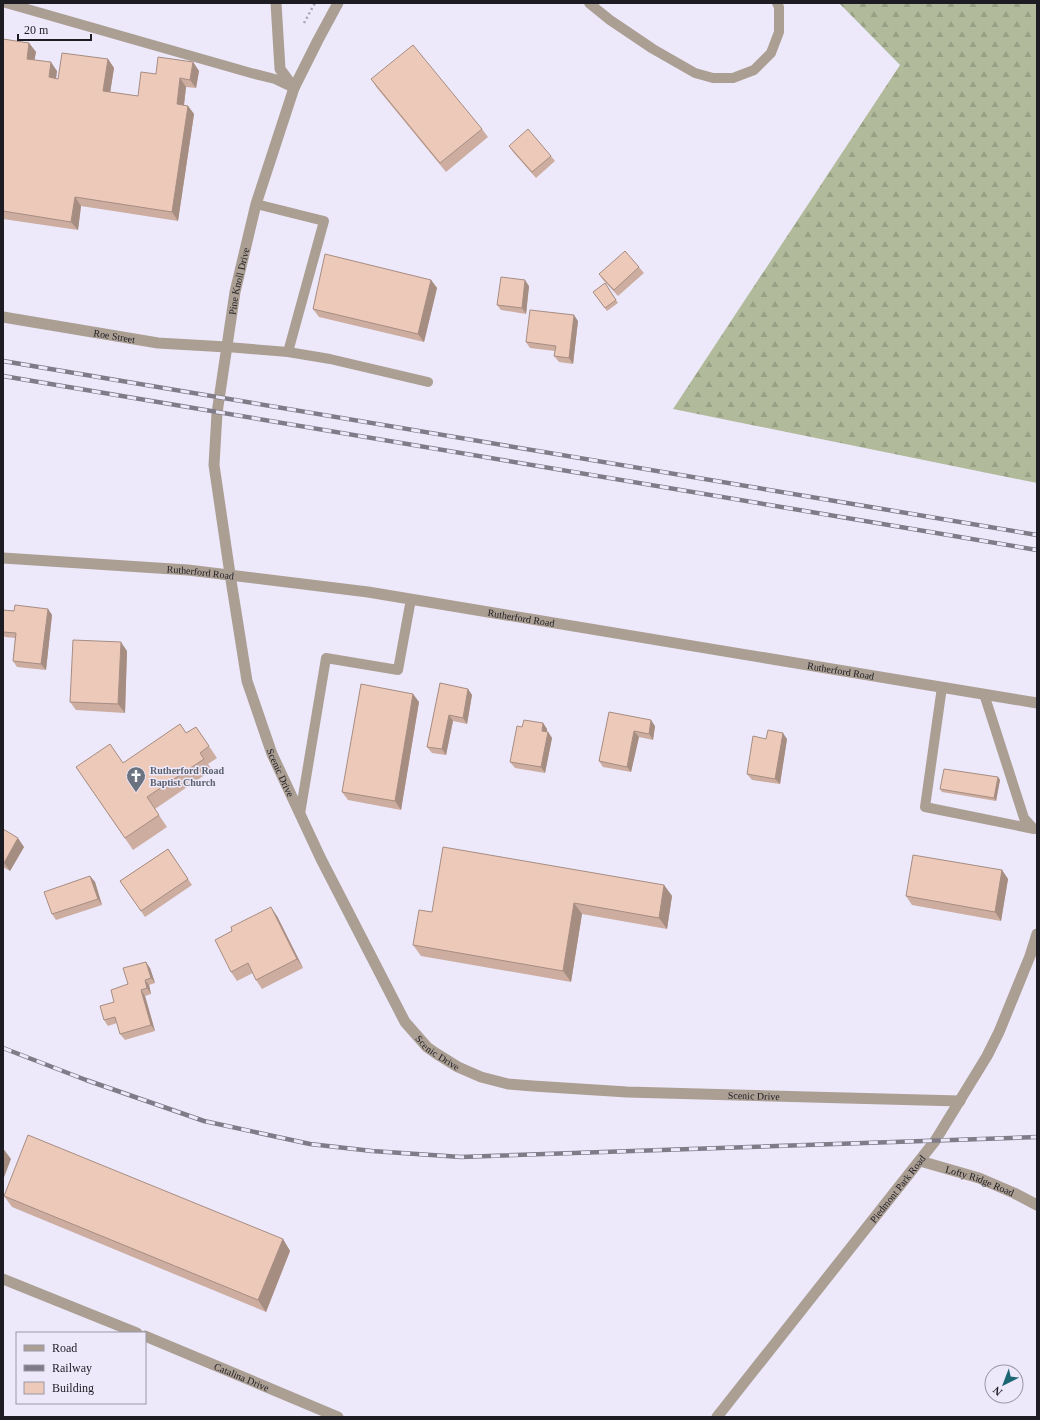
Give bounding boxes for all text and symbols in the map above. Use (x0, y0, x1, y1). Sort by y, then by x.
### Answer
scale bar (18, 16, 91, 42)
text: 20 m (24, 23, 49, 37)
street label: Pine Knoll Drive (227, 246, 252, 315)
street label: Roe Street (93, 327, 136, 345)
street label: Rutherford Road (166, 564, 235, 582)
street label: Rutherford Road (487, 607, 555, 629)
street label: Rutherford Road (807, 660, 875, 682)
street label: Scenic Drive (265, 747, 296, 799)
church icon: Rutherford Road Baptist Church (125, 765, 147, 793)
place label: Rutherford Road Baptist Church (150, 765, 225, 788)
street label: Scenic Drive (413, 1033, 462, 1073)
street label: Scenic Drive (728, 1090, 780, 1102)
street label: Piedmont Park Road (868, 1153, 928, 1225)
street label: Lofty Ridge Road (944, 1164, 1016, 1198)
legend (16, 1332, 146, 1404)
text: Road (52, 1341, 77, 1355)
text: Railway (52, 1361, 92, 1375)
street label: Catalina Drive (212, 1361, 271, 1394)
north arrow (984, 1364, 1024, 1404)
text: Building (52, 1381, 94, 1395)
text: N (990, 1384, 1004, 1399)

